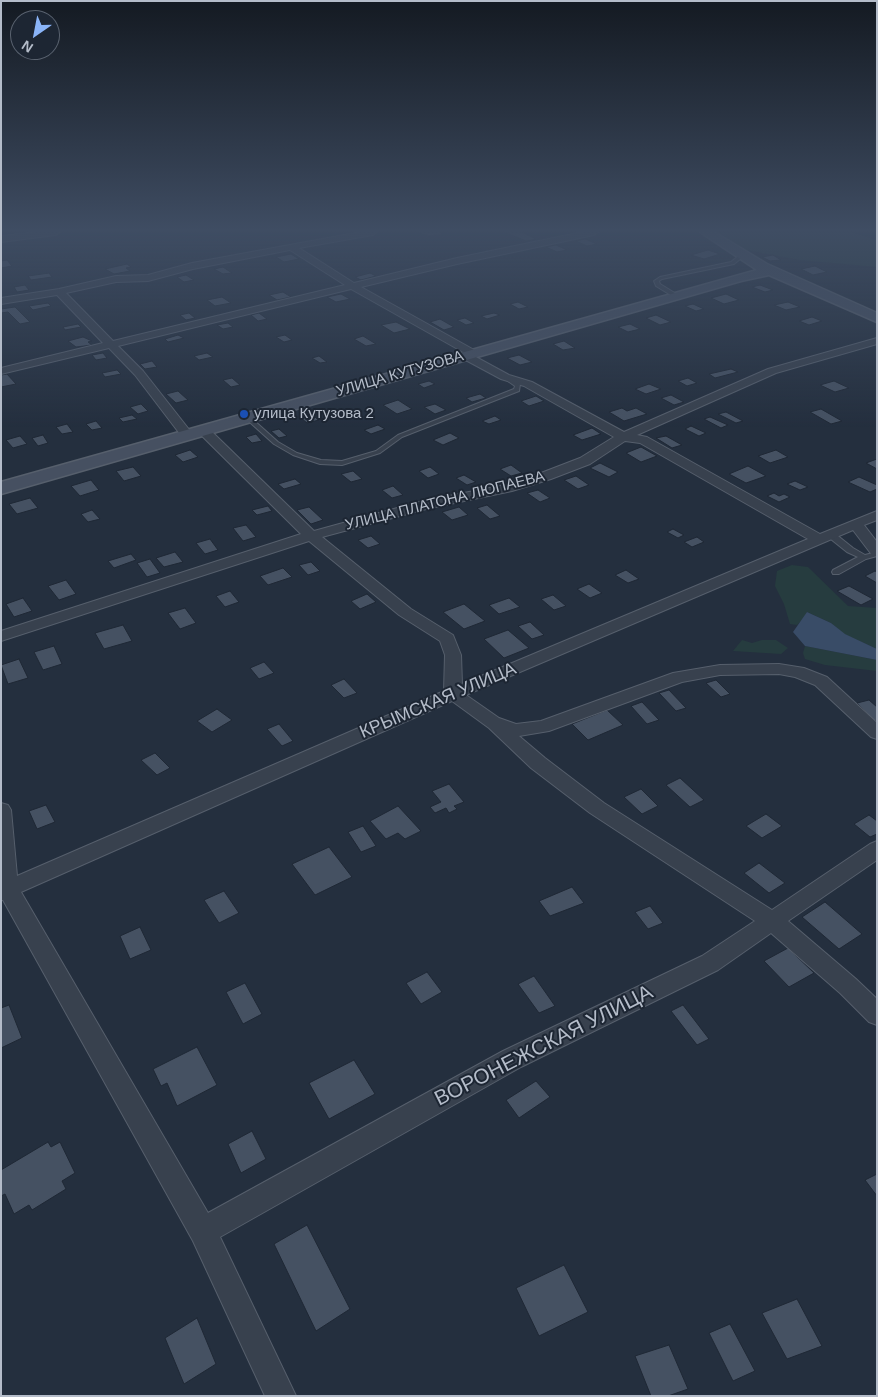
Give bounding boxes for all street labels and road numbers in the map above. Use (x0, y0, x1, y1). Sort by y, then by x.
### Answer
street label: УЛИЦА КУТУЗОВА (334, 347, 466, 401)
street label: УЛИЦА ПЛАТОНА ЛЮПАЕВА (343, 467, 547, 535)
street label: КРЫМСКАЯ УЛИЦА (357, 658, 519, 744)
street label: ВОРОНЕЖСКАЯ УЛИЦА (431, 980, 657, 1112)

